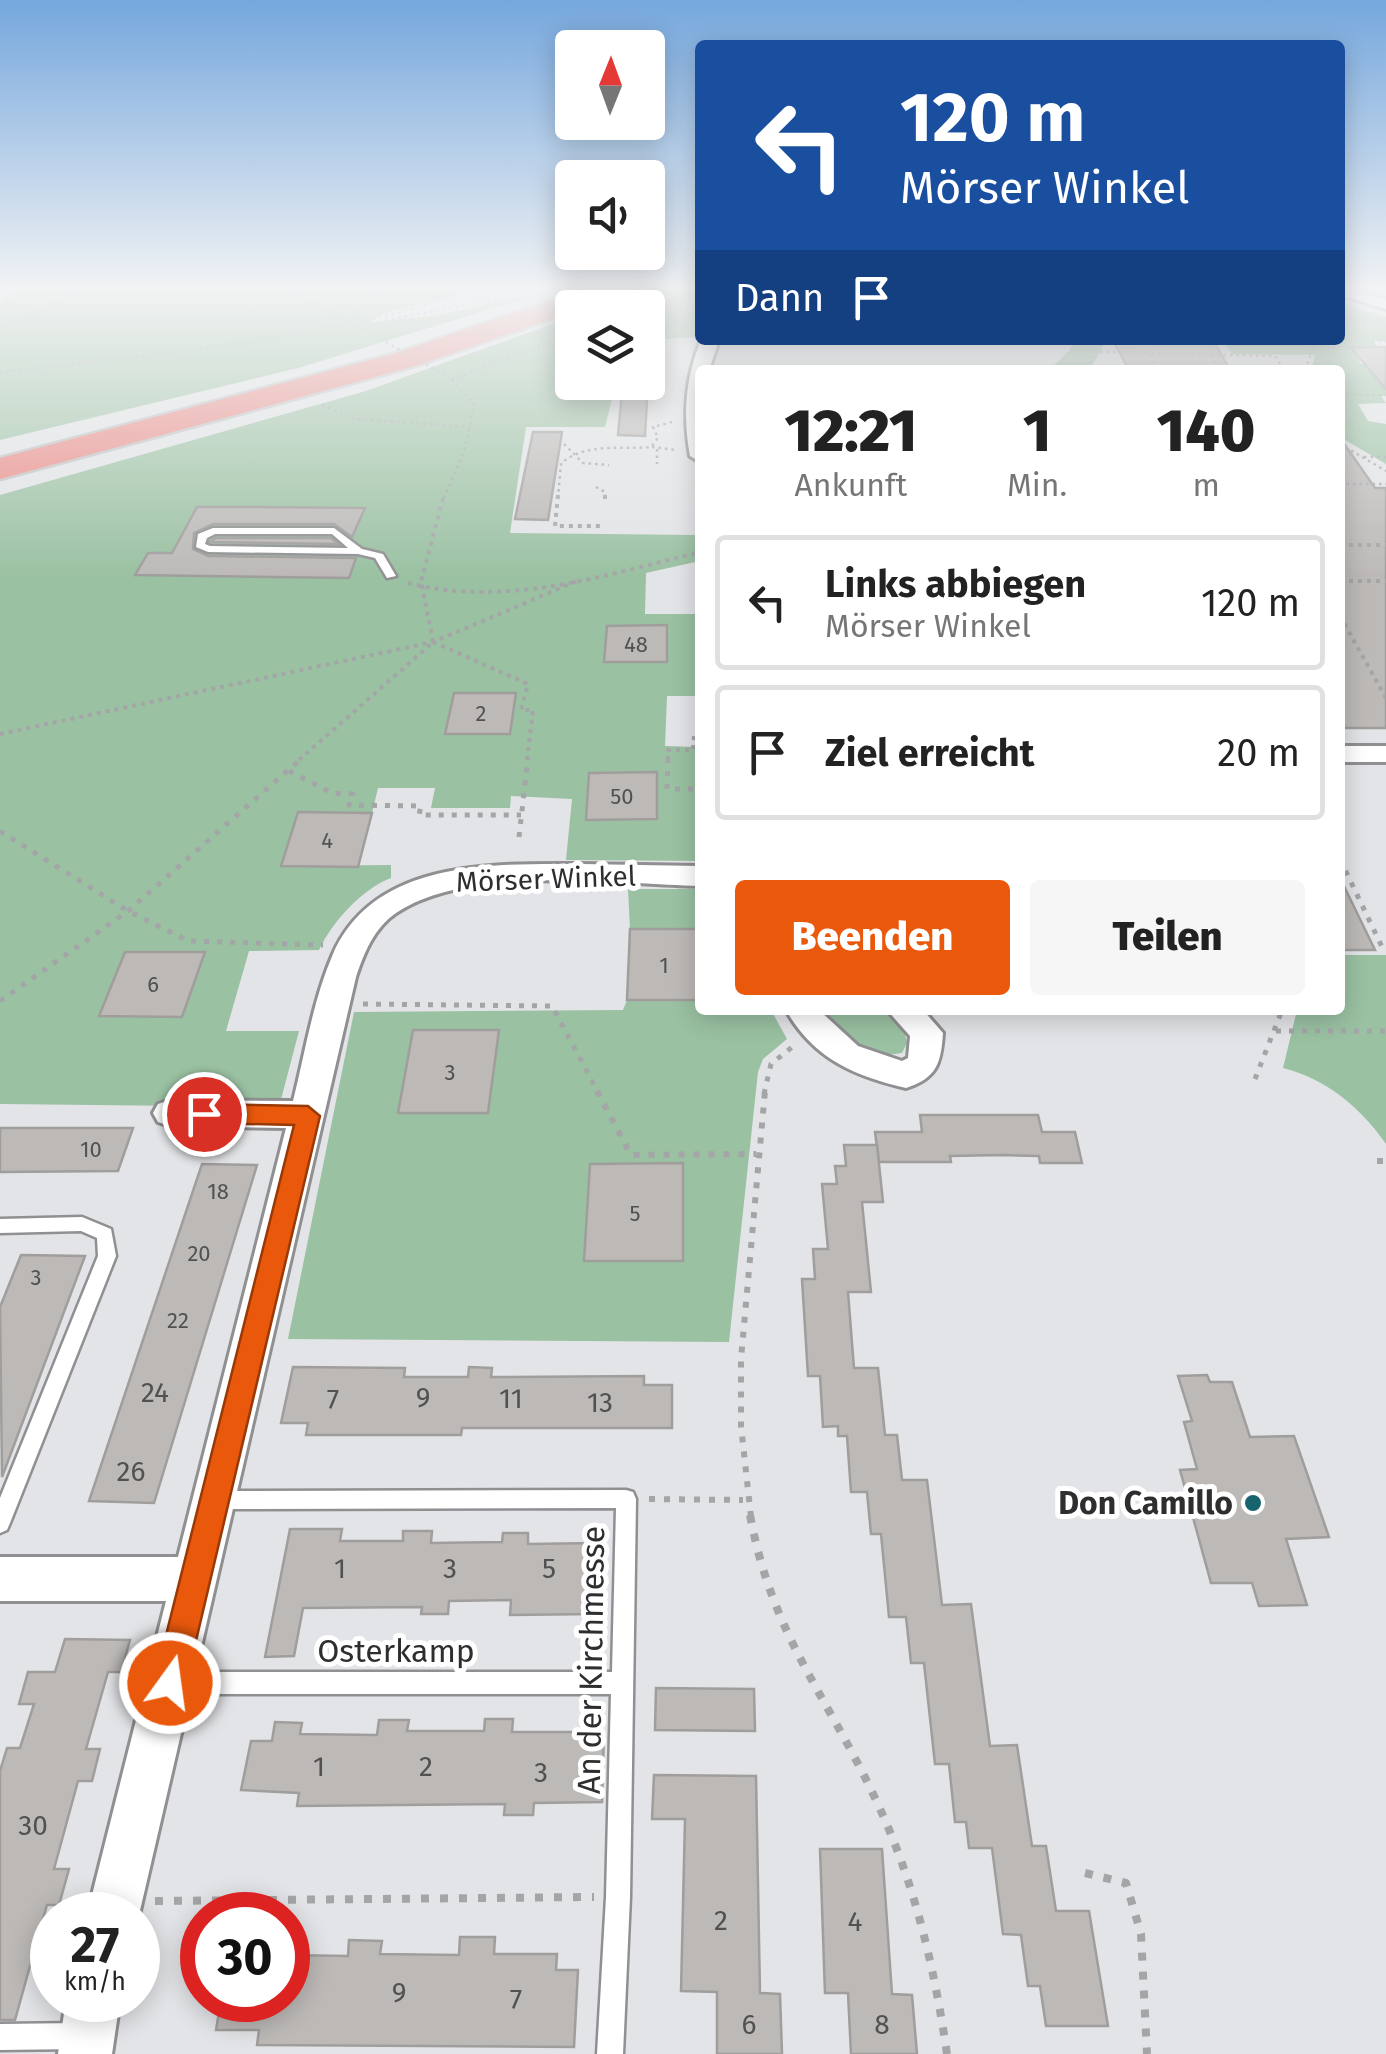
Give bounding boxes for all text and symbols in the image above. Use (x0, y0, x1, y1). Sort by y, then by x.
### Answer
north arrow (555, 30, 665, 140)
map controls (555, 30, 665, 400)
text: 120 m (900, 76, 1085, 160)
icon: left (735, 80, 865, 210)
button: sound (555, 160, 665, 270)
text: Mörser Winkel (900, 161, 1189, 215)
icon: arrive (844, 270, 899, 325)
text: Dann (735, 275, 824, 321)
button: layers (555, 290, 665, 400)
text: 12:21 (785, 395, 917, 467)
text: 1 (1023, 395, 1051, 467)
text: 140 (1157, 395, 1255, 467)
text: Ankunft (794, 466, 907, 504)
text: Min. (1007, 466, 1067, 504)
text: m (1192, 466, 1220, 504)
text: Links abbiegen (825, 561, 1086, 607)
icon: left (740, 575, 795, 630)
text: 120 m (1201, 580, 1300, 626)
text: Mörser Winkel (825, 607, 1031, 645)
house number: 48 (624, 631, 648, 658)
house number: 2 (476, 700, 486, 727)
icon: arrive (740, 725, 795, 780)
text: Ziel erreicht (825, 730, 1034, 776)
text: 20 m (1217, 730, 1300, 776)
house number: 50 (610, 783, 634, 810)
house number: 4 (321, 827, 333, 854)
street label: Mörser Winkel (455, 859, 637, 899)
button: Beenden (735, 880, 1010, 995)
button: Teilen (1030, 880, 1305, 995)
house number: 1 (659, 952, 669, 979)
house number: 6 (147, 971, 159, 998)
house number: 3 (445, 1059, 455, 1086)
pin (162, 1072, 247, 1157)
icon: arrive (177, 1087, 232, 1142)
house number: 10 (80, 1136, 102, 1163)
house number: 18 (207, 1178, 229, 1205)
house number: 5 (629, 1200, 641, 1227)
house number: 20 (187, 1240, 211, 1267)
house number: 3 (31, 1264, 41, 1291)
house number: 22 (167, 1307, 189, 1334)
house number: 24 (141, 1376, 169, 1409)
house number: 9 (416, 1381, 430, 1414)
house number: 11 (499, 1382, 523, 1415)
house number: 7 (327, 1383, 339, 1416)
house number: 13 (587, 1386, 613, 1419)
house number: 26 (117, 1455, 145, 1488)
place label: Don Camillo (1058, 1484, 1233, 1522)
marker: Don Camillo (1242, 1492, 1264, 1514)
street label: An der Kirchmesse (570, 1526, 612, 1794)
house number: 1 (334, 1552, 346, 1585)
house number: 3 (443, 1552, 457, 1585)
house number: 5 (542, 1552, 556, 1585)
position arrow (118, 1631, 222, 1735)
street label: Osterkamp (317, 1632, 475, 1670)
house number: 1 (313, 1750, 325, 1783)
house number: 2 (419, 1750, 433, 1783)
house number: 3 (534, 1756, 548, 1789)
house number: 30 (18, 1809, 48, 1842)
speed limit sign: 30 (180, 1892, 310, 2022)
house number: 2 (714, 1904, 728, 1937)
house number: 4 (848, 1905, 863, 1938)
text: 27 (71, 1915, 119, 1975)
text: km/h (64, 1967, 126, 1997)
house number: 9 (392, 1976, 406, 2009)
house number: 7 (510, 1983, 522, 2016)
house number: 6 (742, 2008, 756, 2041)
house number: 8 (874, 2008, 890, 2041)

